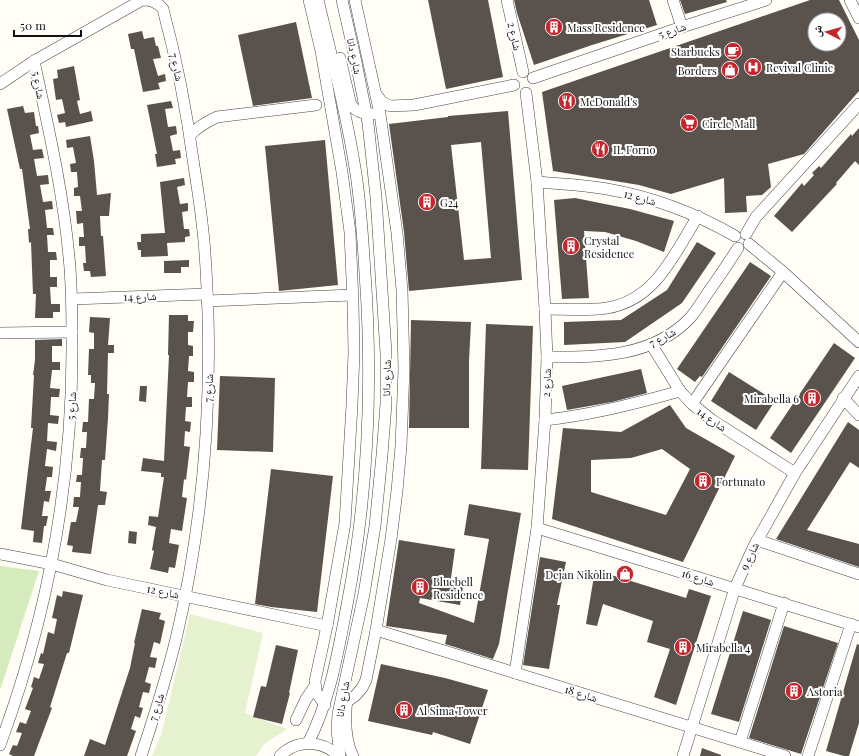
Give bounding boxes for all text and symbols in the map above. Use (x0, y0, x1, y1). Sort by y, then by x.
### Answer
scale bar (14, 12, 81, 38)
north arrow (807, 12, 847, 52)
text: 50 m (20, 17, 46, 33)
building icon: Mass Residence (544, 17, 564, 37)
street label: شارع 5 (656, 18, 688, 42)
street label: شارع 2 (504, 20, 526, 52)
place label: Mass Residence (567, 20, 645, 35)
text: ش (808, 24, 826, 38)
street label: شارع دانا (344, 37, 366, 75)
cafe icon: Starbucks (723, 41, 743, 61)
place label: Starbucks (671, 44, 720, 59)
street label: شارع 7 (167, 52, 187, 82)
hospital icon: Revival Clinic (743, 57, 763, 77)
shop icon: Borders (720, 60, 740, 80)
place label: Revival Clinic (766, 60, 833, 75)
place label: Borders (678, 63, 717, 78)
street label: شارع 5 (29, 70, 49, 100)
restaurant icon: McDonald's (557, 91, 577, 111)
place label: McDonald's (580, 94, 637, 109)
supermarket icon: Circle Mall (679, 113, 699, 133)
place label: Circle Mall (702, 116, 755, 131)
restaurant icon: IL Forno (590, 139, 610, 159)
place label: IL Forno (613, 142, 655, 157)
street label: شارع 12 (622, 185, 658, 209)
building icon: G24 (417, 192, 437, 212)
place label: G24 (440, 195, 459, 210)
place label: Crystal Residence (584, 233, 635, 261)
building icon: Crystal Residence (561, 236, 581, 256)
street label: شارع 14 (123, 288, 157, 304)
street label: شارع 7 (646, 324, 678, 350)
street label: شارع دانا (378, 360, 394, 396)
street label: شارع 2 (538, 368, 554, 398)
street label: شارع 7 (200, 374, 216, 402)
building icon: Mirabella 6 (802, 388, 822, 408)
place label: Mirabella 6 (744, 391, 799, 406)
street label: شارع 5 (63, 392, 79, 420)
street label: شارع 14 (694, 403, 730, 435)
building icon: Fortunato (693, 471, 713, 491)
place label: Fortunato (716, 474, 765, 489)
street label: شارع 9 (736, 540, 762, 572)
shop icon: Dejan Nikolin (615, 564, 635, 584)
street label: شارع 16 (680, 565, 716, 589)
place label: Dejan Nikolin (545, 567, 612, 582)
place label: Bluebell Residence (433, 574, 484, 602)
building icon: Bluebell Residence (410, 577, 430, 597)
street label: شارع 12 (145, 580, 181, 602)
building icon: Mirabella 4 (673, 637, 693, 657)
place label: Mirabella 4 (696, 640, 751, 655)
street label: شارع دانا (331, 680, 353, 718)
street label: شارع 18 (563, 681, 599, 705)
building icon: Astoria (784, 681, 804, 701)
place label: Astoria (806, 684, 843, 699)
street label: شارع 7 (145, 691, 167, 723)
building icon: Al Sima Tower (394, 700, 414, 720)
place label: Al Sima Tower (416, 703, 488, 718)

